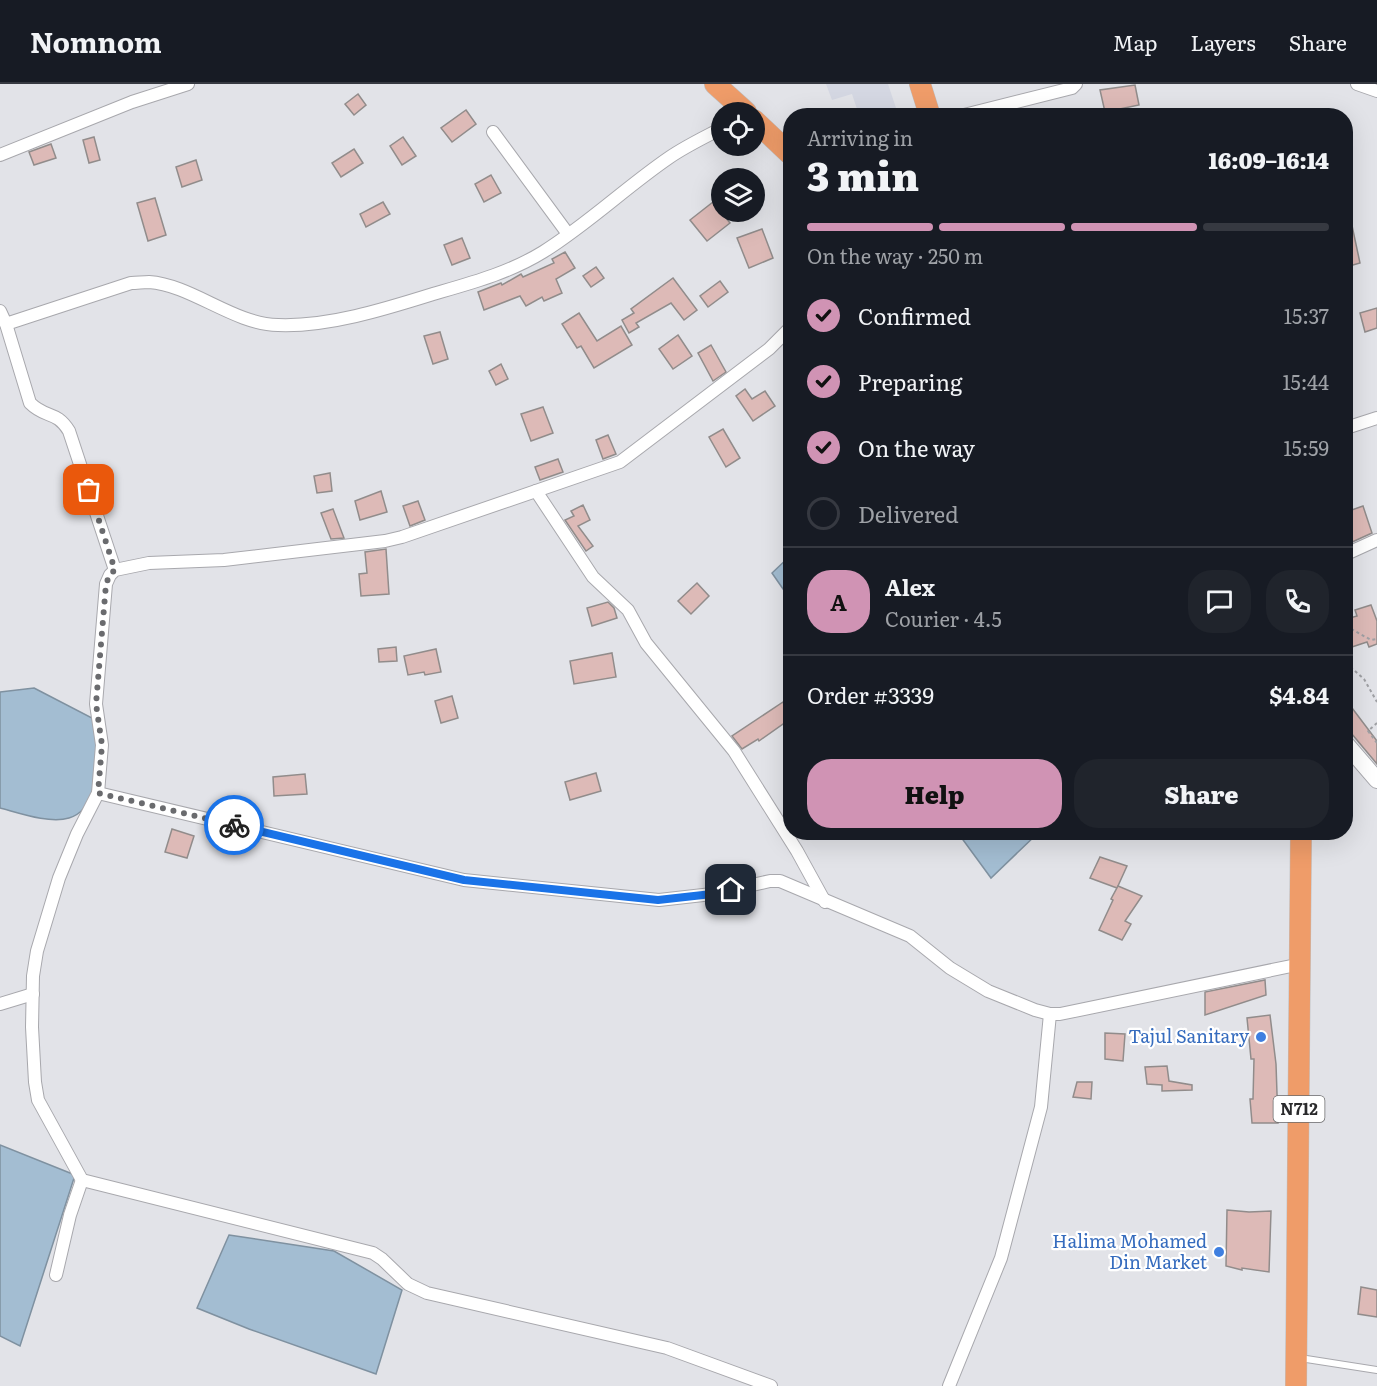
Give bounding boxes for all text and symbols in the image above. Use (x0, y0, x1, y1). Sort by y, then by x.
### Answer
text: Nomnom (30, 20, 162, 62)
text: Map (1113, 26, 1158, 57)
text: Layers (1191, 26, 1256, 57)
text: Share (1289, 26, 1347, 57)
map controls (711, 102, 765, 222)
button: locate (711, 102, 765, 156)
text: Arriving in (807, 122, 913, 152)
text: 16:09–16:14 (1209, 143, 1329, 176)
text: 3 min (807, 145, 919, 203)
button: layers (711, 168, 765, 222)
text: On the way · 250 m (807, 240, 983, 270)
icon: check (807, 299, 840, 332)
text: Confirmed (858, 299, 971, 332)
text: 15:37 (1284, 300, 1329, 330)
icon: check (807, 365, 840, 398)
text: Preparing (858, 365, 962, 398)
text: 15:44 (1282, 366, 1329, 396)
icon: check (807, 431, 840, 464)
text: On the way (858, 431, 975, 464)
text: 15:59 (1283, 432, 1329, 462)
pin (63, 464, 114, 515)
icon: bag (72, 473, 105, 506)
text: Delivered (858, 497, 959, 530)
text: Alex (885, 570, 935, 603)
button: chat (1188, 570, 1251, 633)
button: phone (1266, 570, 1329, 633)
text: A (830, 585, 847, 618)
text: Courier · 4.5 (885, 603, 1002, 633)
text: Order #3339 (807, 678, 934, 711)
text: $4.84 (1269, 678, 1329, 711)
button: Help (807, 759, 1062, 828)
button: Share (1074, 759, 1329, 828)
courier (204, 795, 264, 855)
icon: bike (218, 809, 251, 842)
pin (705, 864, 756, 915)
icon: home (714, 873, 747, 906)
place label: Tajul Sanitary (1128, 1022, 1250, 1049)
marker: Tajul Sanitary (1254, 1030, 1268, 1044)
road number: N712 (1274, 1096, 1324, 1122)
place label: Halima Mohamed Din Market (1052, 1227, 1208, 1275)
marker: Halima Mohamed Din Market (1212, 1245, 1226, 1259)

